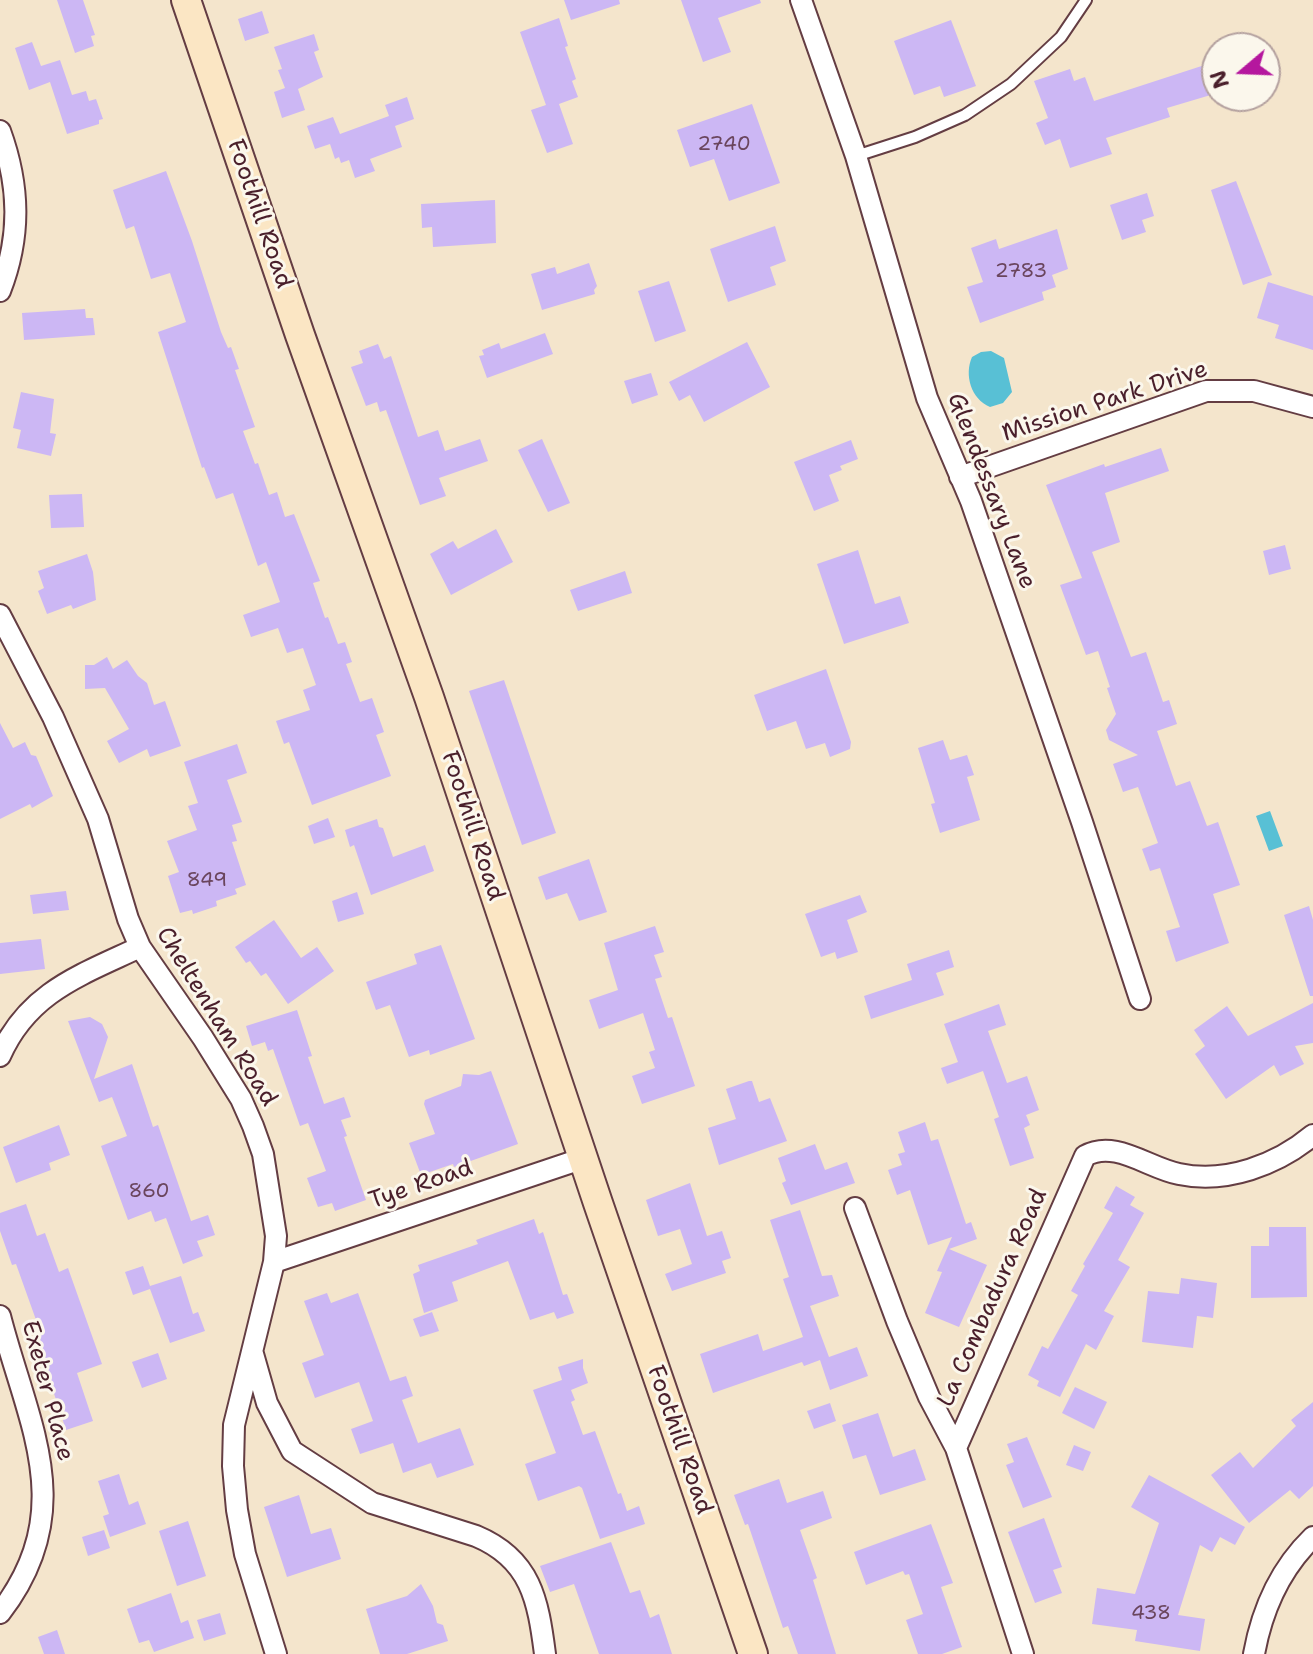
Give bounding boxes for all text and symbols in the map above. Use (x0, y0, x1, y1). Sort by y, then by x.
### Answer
north arrow (1201, 32, 1281, 112)
text: N (1203, 66, 1236, 92)
house number: 2740 (697, 133, 751, 157)
street label: Foothill Road (220, 136, 298, 292)
house number: 2783 (995, 260, 1047, 284)
street label: Mission Park Drive (999, 355, 1211, 449)
street label: Glendessary Lane (940, 389, 1042, 593)
street label: Foothill Road (434, 748, 510, 904)
house number: 849 (187, 869, 227, 893)
street label: Cheltenham Road (149, 922, 283, 1112)
street label: Tye Road (365, 1154, 477, 1216)
house number: 860 (129, 1180, 169, 1204)
street label: La Combadura Road (932, 1184, 1054, 1412)
street label: Exeter Place (14, 1318, 80, 1464)
street label: Foothill Road (640, 1362, 718, 1518)
house number: 438 (1131, 1602, 1171, 1626)

